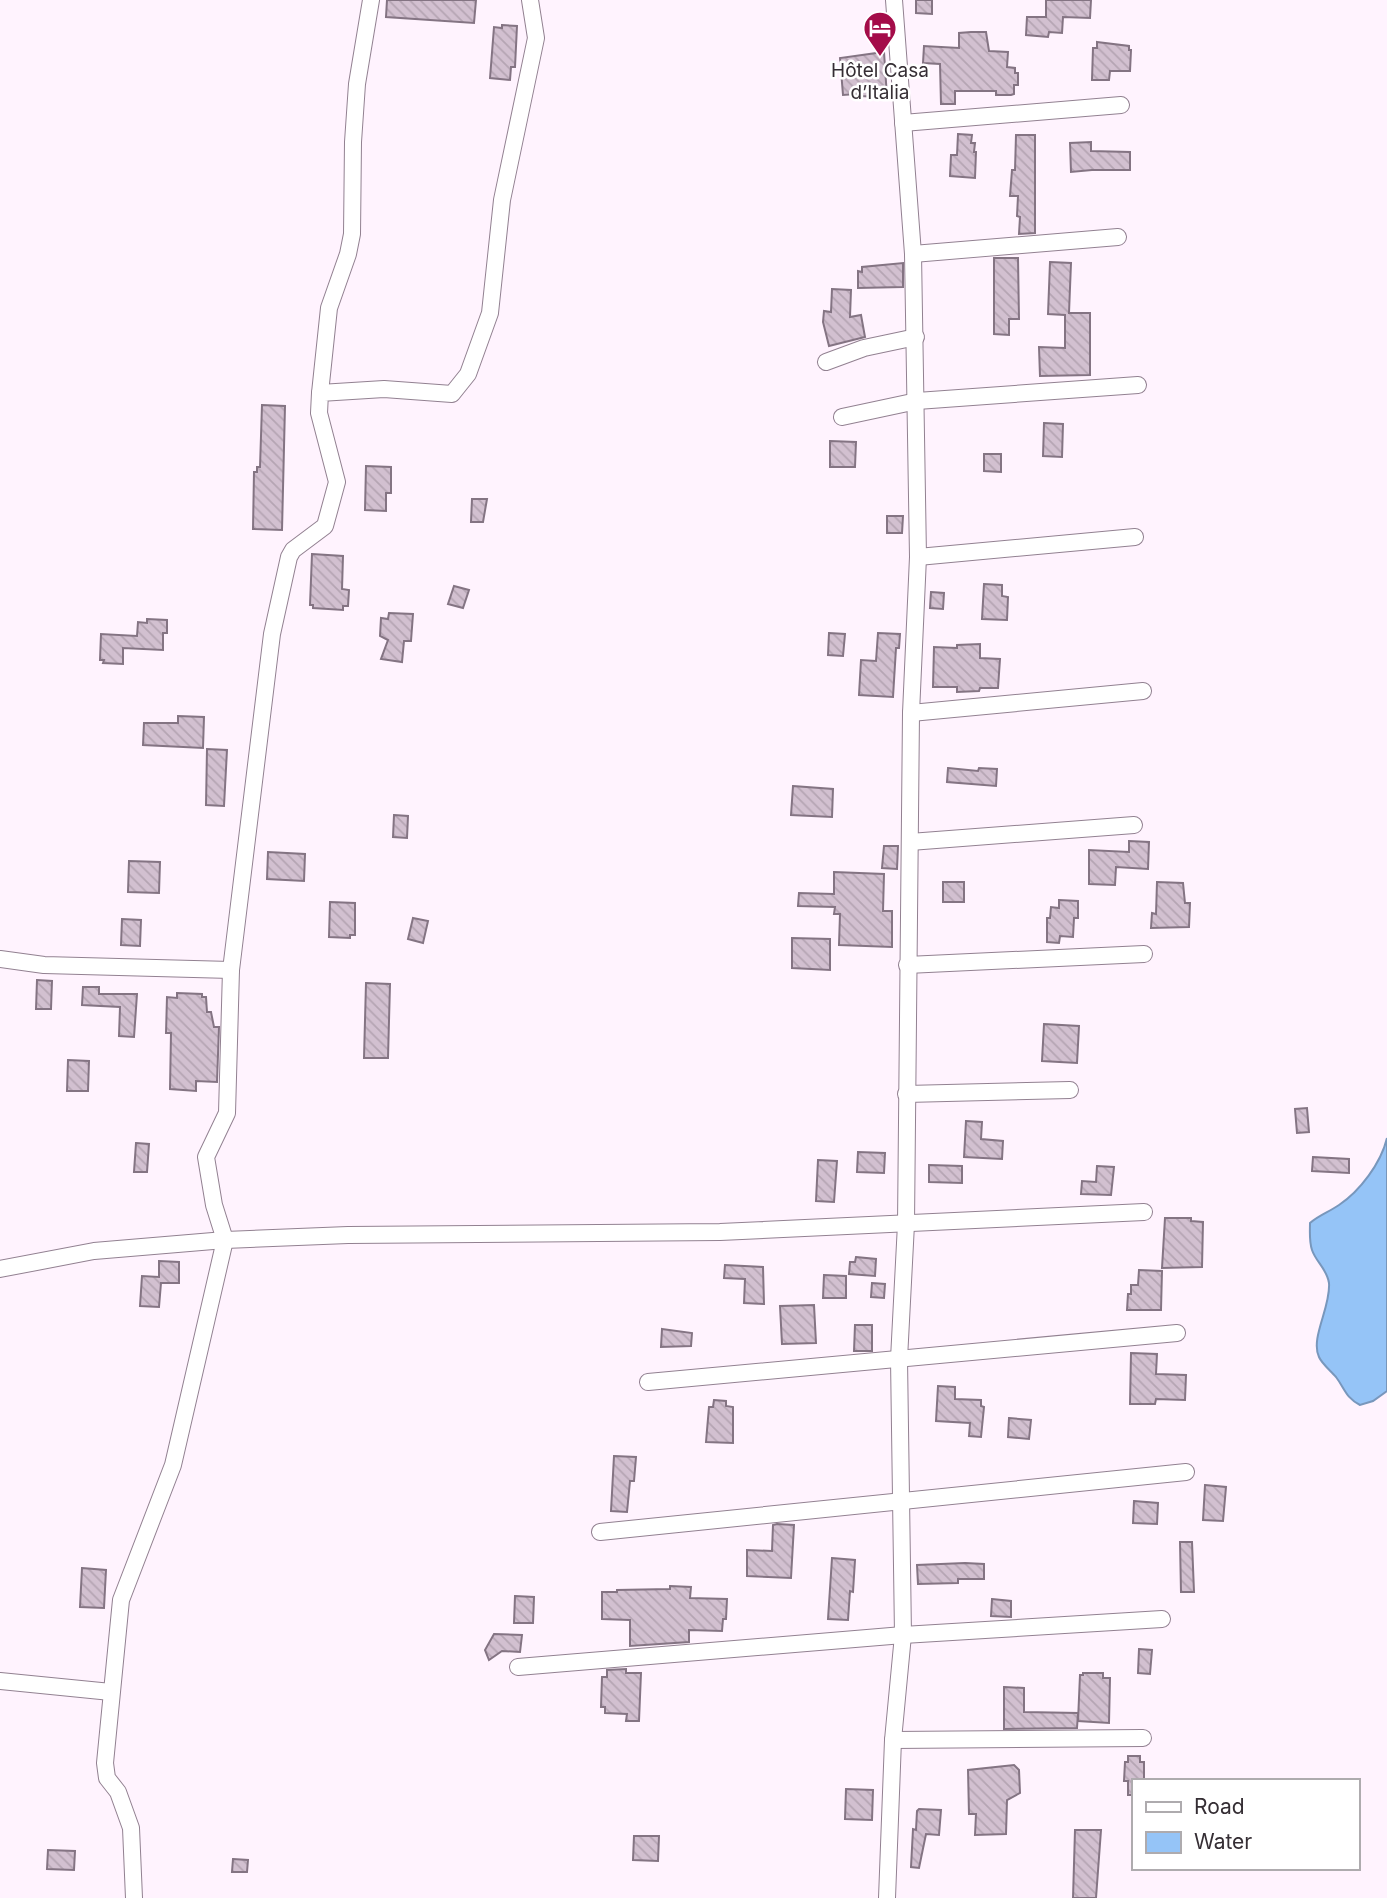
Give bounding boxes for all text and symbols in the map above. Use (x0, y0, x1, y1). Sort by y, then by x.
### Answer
hotel icon: Hôtel Casa d’Italia (861, 9, 899, 58)
place label: Hôtel Casa d’Italia (831, 59, 929, 104)
legend (1132, 1779, 1359, 1870)
text: Road (1194, 1794, 1245, 1819)
text: Water (1194, 1829, 1252, 1854)

